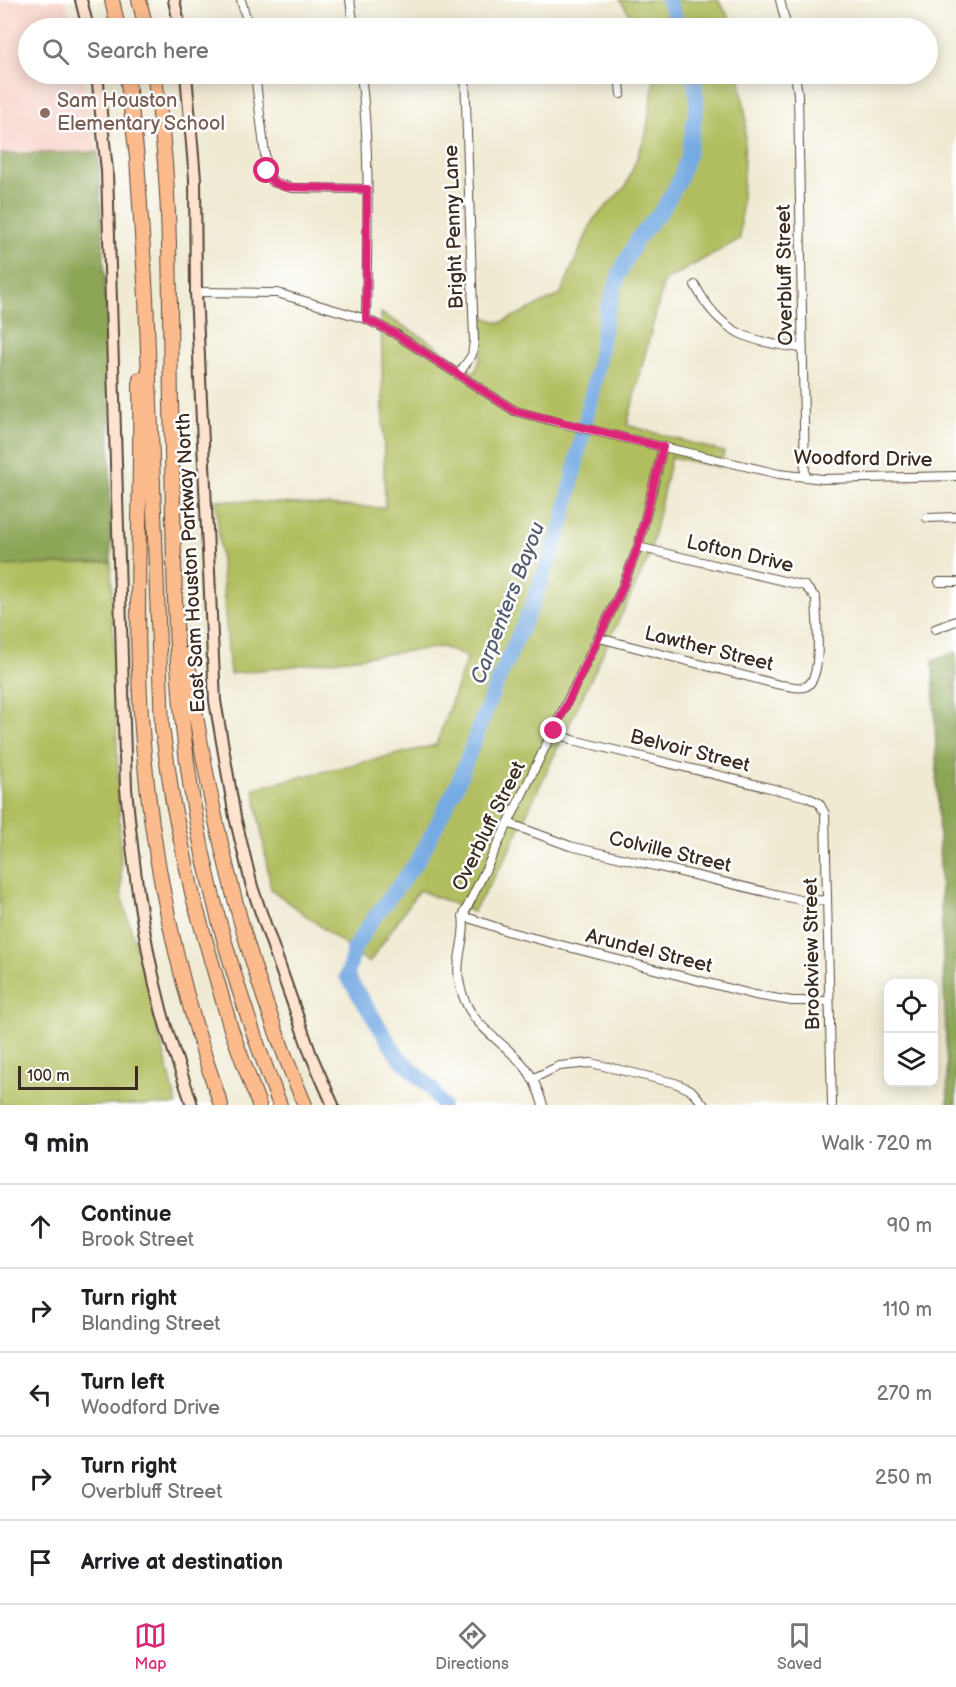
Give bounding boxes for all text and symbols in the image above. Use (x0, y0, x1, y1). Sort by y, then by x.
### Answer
search box (18, 18, 938, 84)
icon: search (39, 35, 72, 68)
text: Search here (87, 38, 209, 65)
place label: Sam Houston Elementary School (57, 89, 225, 136)
marker: Sam Houston Elementary School (38, 106, 52, 120)
street label: Bright Penny Lane (439, 144, 469, 310)
route start (253, 157, 279, 183)
street label: Overbluff Street (772, 204, 798, 346)
street label: East Sam Houston Parkway North (171, 412, 211, 714)
street label: Woodford Drive (793, 446, 933, 472)
water label: Carpenters Bayou (466, 518, 550, 687)
street label: Lofton Drive (684, 530, 796, 578)
street label: Lawther Street (642, 621, 776, 677)
route end (540, 717, 566, 743)
street label: Belvoir Street (628, 725, 752, 777)
street label: Overbluff Street (447, 757, 531, 895)
street label: Colville Street (606, 826, 734, 878)
street label: Brookview Street (799, 878, 825, 1030)
street label: Arundel Street (583, 924, 715, 978)
map controls (884, 979, 938, 1087)
button: locate (884, 979, 938, 1033)
button: layers (884, 1033, 938, 1087)
scale bar (18, 1063, 138, 1090)
text: 100 m (27, 1067, 70, 1086)
text: 9 min (24, 1129, 89, 1160)
text: Walk · 720 m (821, 1132, 932, 1156)
text: Continue (81, 1201, 171, 1228)
icon: ahead (24, 1210, 57, 1243)
text: 90 m (887, 1214, 932, 1238)
text: Brook Street (81, 1228, 194, 1252)
text: Turn right (81, 1285, 177, 1312)
icon: right (24, 1294, 57, 1327)
text: 110 m (883, 1298, 932, 1322)
text: Blanding Street (81, 1312, 221, 1336)
text: Turn left (81, 1369, 165, 1396)
icon: left (24, 1378, 57, 1411)
text: 270 m (877, 1382, 932, 1406)
text: Woodford Drive (81, 1396, 220, 1420)
text: Turn right (81, 1453, 177, 1480)
icon: right (24, 1462, 57, 1495)
text: 250 m (875, 1466, 932, 1490)
text: Overbluff Street (81, 1480, 222, 1504)
icon: arrive (24, 1546, 57, 1579)
text: Arrive at destination (81, 1549, 283, 1576)
tab: Map (134, 1619, 167, 1674)
tab: Directions (435, 1619, 509, 1674)
tab: Saved (777, 1619, 822, 1674)

